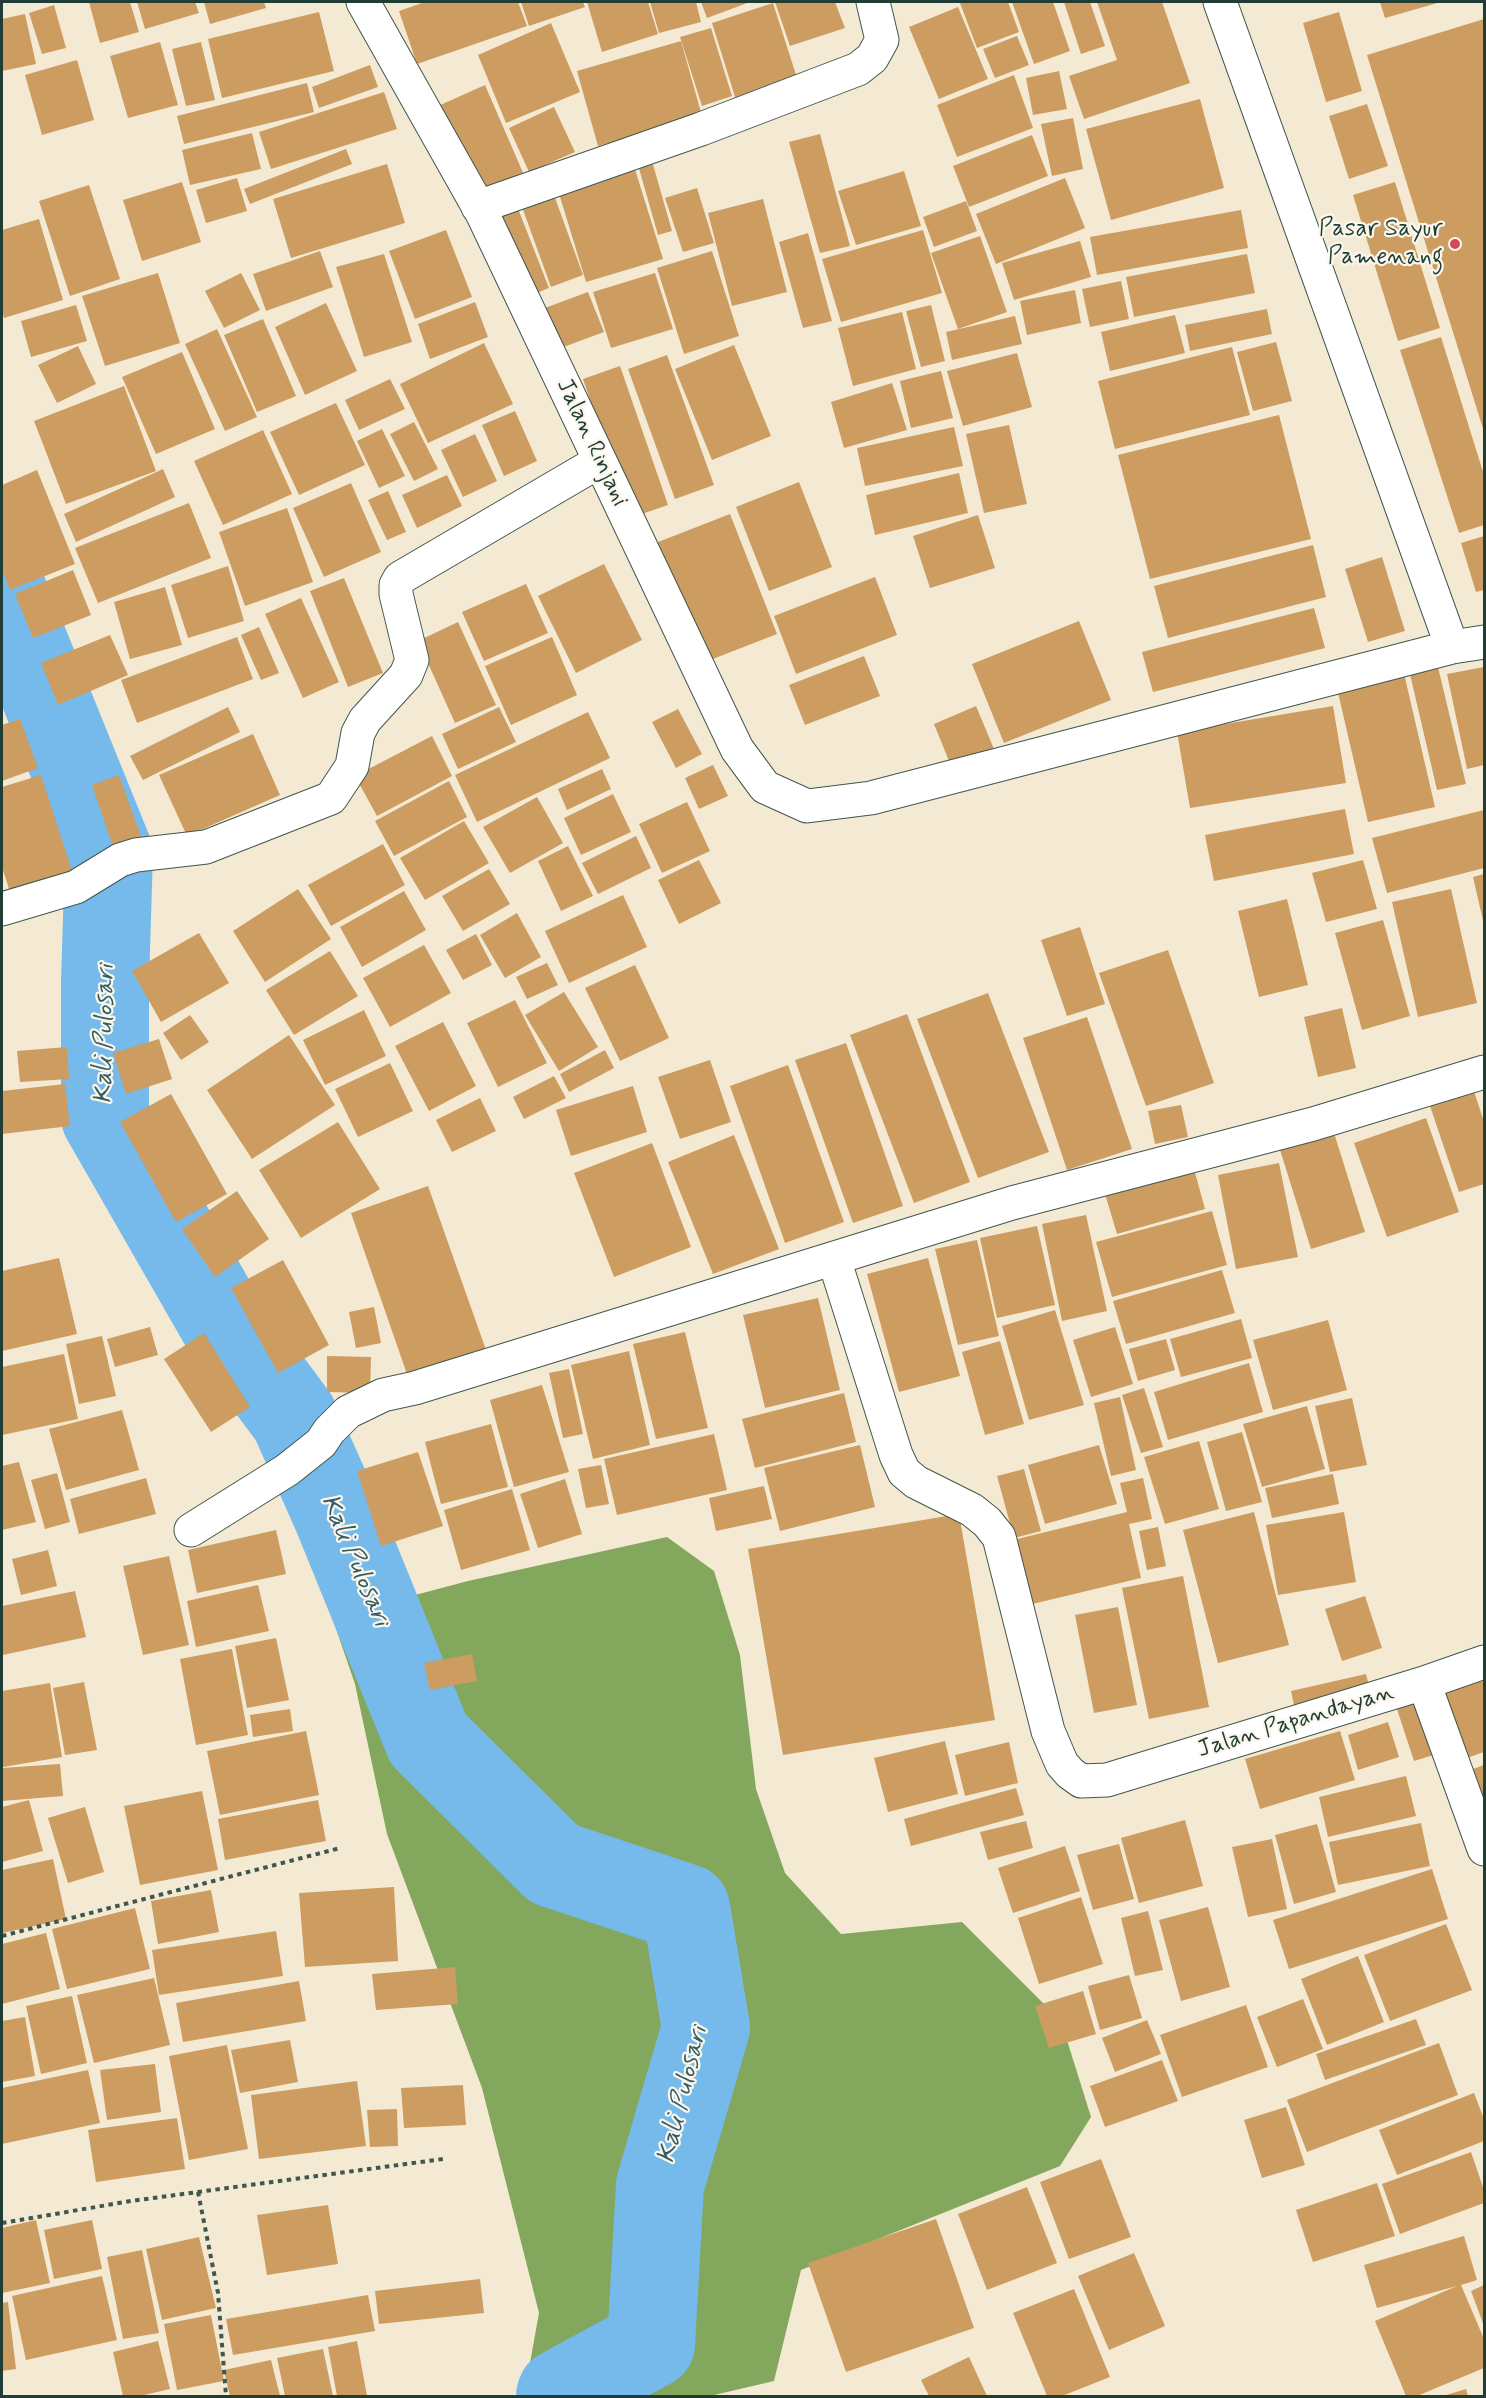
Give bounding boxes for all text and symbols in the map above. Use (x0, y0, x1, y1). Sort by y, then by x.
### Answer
place label: Pasar Sayur Pamenang (1319, 216, 1443, 272)
marker: Pasar Sayur Pamenang (1448, 237, 1462, 251)
street label: Jalan Rinjani (549, 374, 633, 512)
water label: Kali Pulosari (89, 964, 123, 1104)
water label: Kali Pulosari (312, 1490, 396, 1632)
street label: Jalan Papandayan (1194, 1678, 1398, 1766)
water label: Kali Pulosari (652, 2023, 716, 2167)

